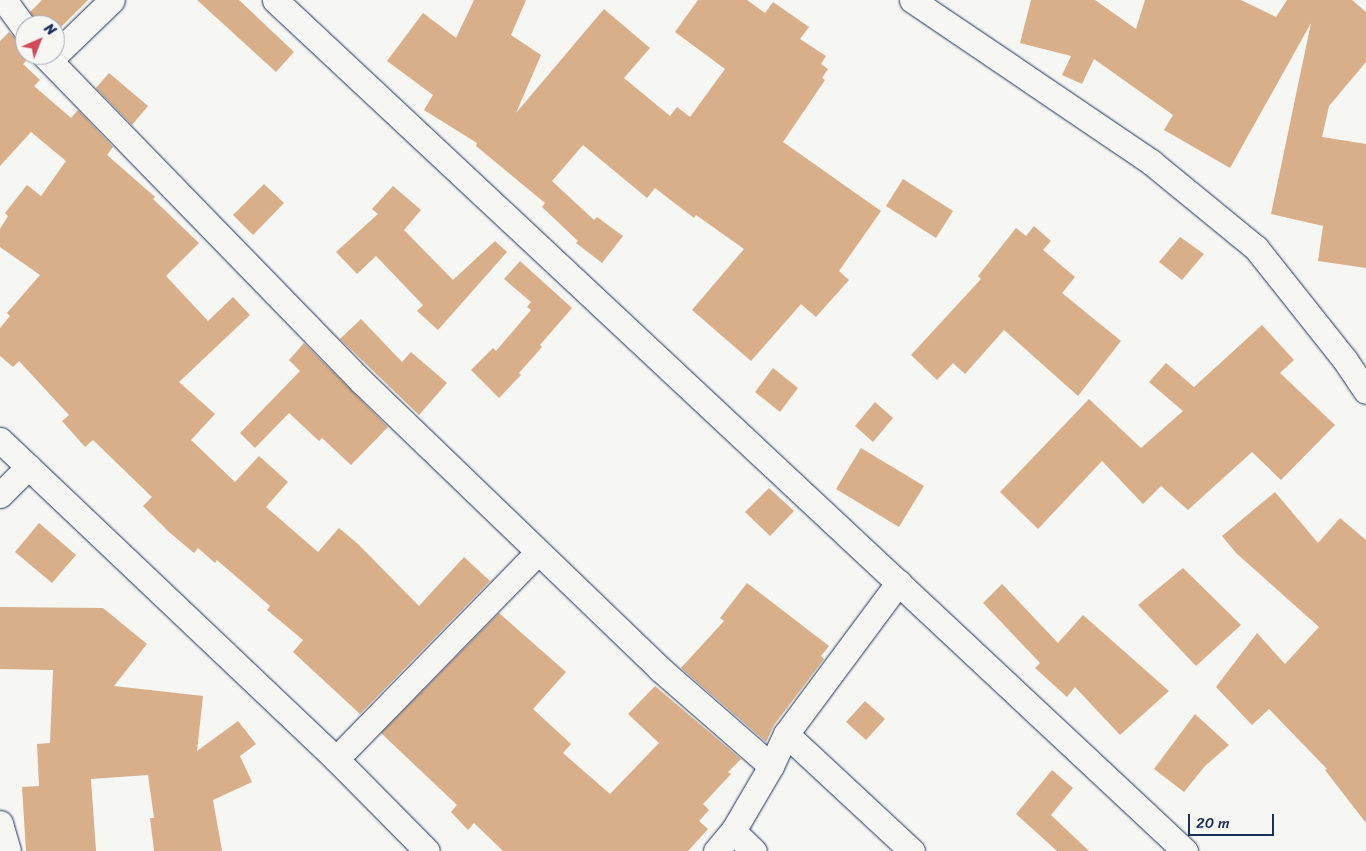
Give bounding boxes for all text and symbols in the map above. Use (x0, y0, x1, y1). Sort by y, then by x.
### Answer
north arrow (15, 15, 65, 65)
text: N (38, 17, 62, 42)
scale bar (1191, 804, 1277, 836)
text: 20 m (1196, 810, 1230, 836)

